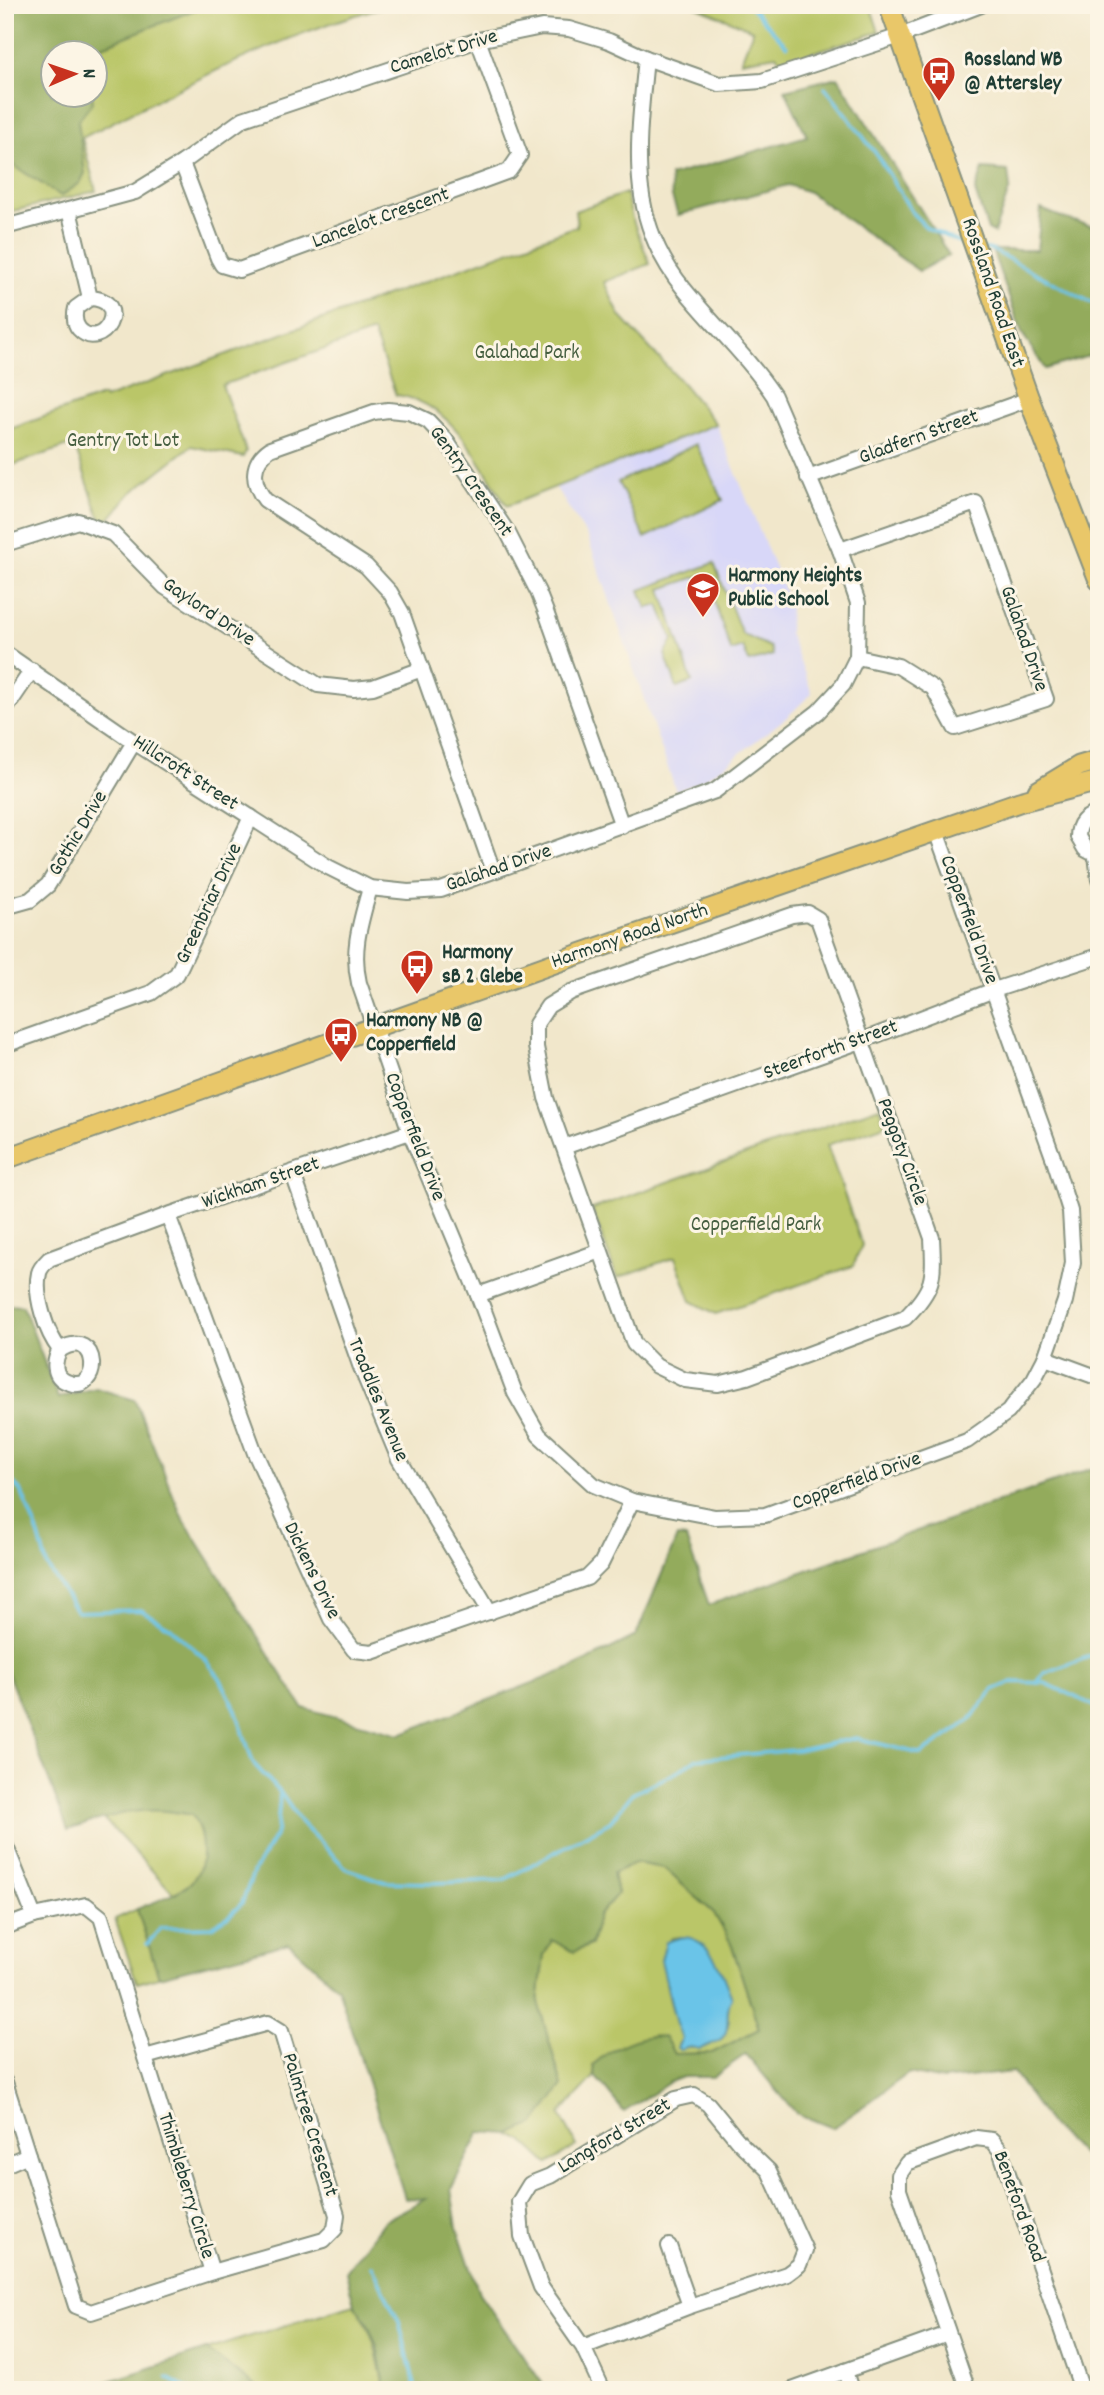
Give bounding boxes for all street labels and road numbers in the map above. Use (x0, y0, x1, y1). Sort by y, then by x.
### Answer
street label: Camelot Drive (386, 22, 502, 84)
street label: Lancelot Crescent (308, 180, 454, 258)
street label: Rossland Road East (952, 214, 1032, 372)
street label: Gladfern Street (855, 402, 983, 474)
street label: Gentry Crescent (420, 420, 520, 544)
street label: Gaylord Drive (156, 571, 260, 655)
street label: Galahad Drive (991, 582, 1055, 696)
street label: Hillcroft Street (126, 728, 244, 820)
street label: Gothic Drive (42, 786, 116, 882)
street label: Galahad Drive (442, 837, 556, 901)
street label: Greenbriar Drive (169, 839, 251, 969)
street label: Copperfield Drive (931, 851, 1005, 989)
street label: Harmony Road North (548, 896, 712, 978)
street label: Steerforth Street (760, 1013, 903, 1089)
street label: Copperfield Drive (376, 1069, 452, 1205)
street label: Peggoty Circle (868, 1094, 934, 1210)
street label: Wickham Street (198, 1150, 324, 1218)
street label: Traddles Avenue (339, 1334, 415, 1466)
street label: Copperfield Drive (788, 1445, 926, 1519)
street label: Dickens Drive (275, 1517, 347, 1625)
street label: Palmtree Crescent (273, 2049, 345, 2201)
street label: Langford Street (553, 2091, 678, 2183)
street label: Thimbleberry Circle (149, 2109, 221, 2263)
street label: Beneford Road (984, 2147, 1052, 2267)

